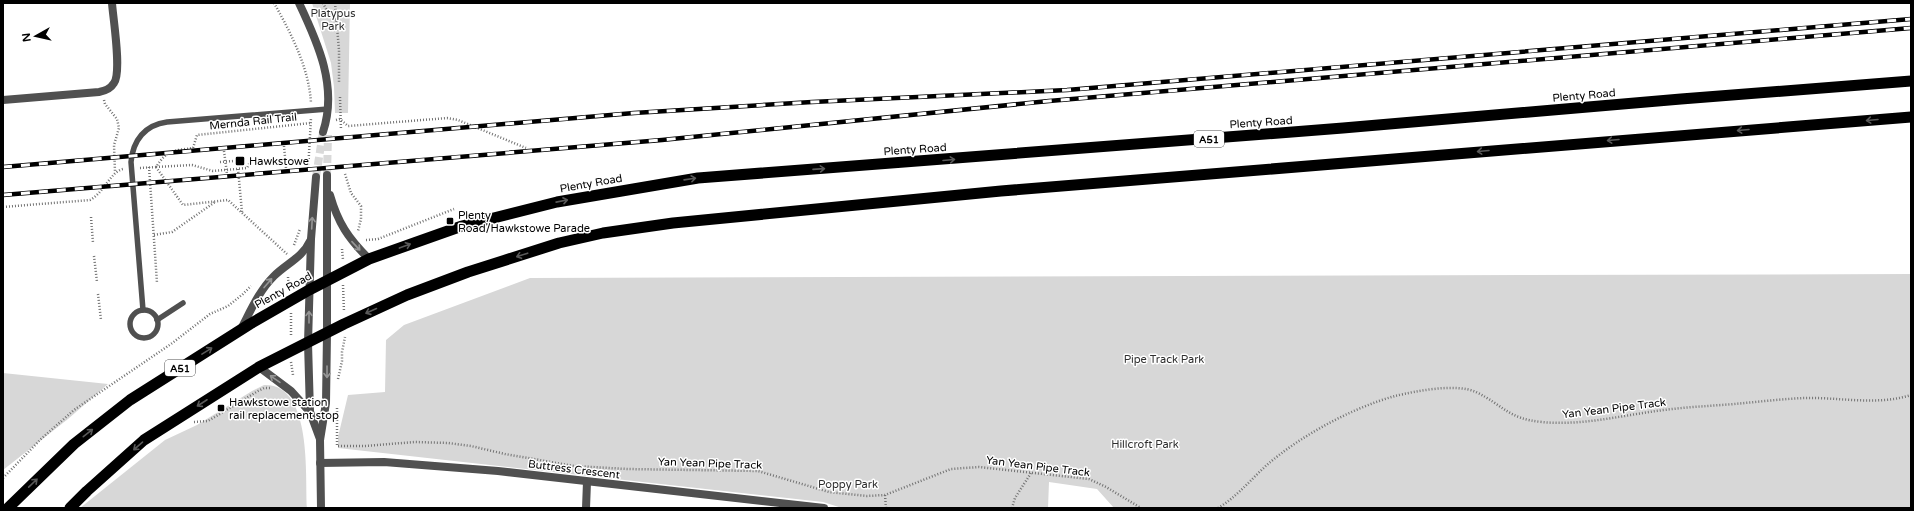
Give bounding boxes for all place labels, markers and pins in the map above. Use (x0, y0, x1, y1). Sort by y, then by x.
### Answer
marker: Hawkstowe (234, 155, 246, 167)
place label: Hawkstowe (249, 155, 309, 168)
place label: Plenty Road/Hawkstowe Parade (458, 209, 590, 235)
marker: Plenty Road/Hawkstowe Parade (445, 216, 455, 226)
place label: Hawkstowe station rail replacement stop (229, 396, 339, 422)
marker: Hawkstowe station rail replacement stop (216, 403, 226, 413)

